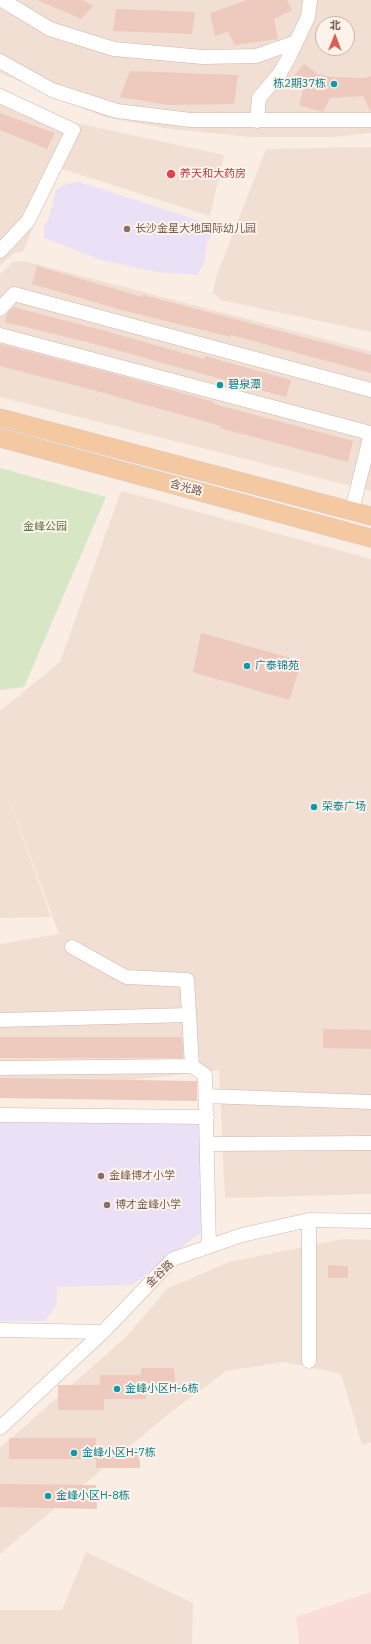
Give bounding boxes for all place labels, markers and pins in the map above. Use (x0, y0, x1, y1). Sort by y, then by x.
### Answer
place label: 栋2期37栋 (273, 77, 326, 91)
marker: 栋2期37栋 (329, 79, 339, 89)
place label: 养天和大药房 (180, 167, 246, 181)
marker: 养天和大药房 (165, 168, 177, 180)
place label: 长沙金星大地国际幼儿园 (135, 222, 256, 236)
marker: 长沙金星大地国际幼儿园 (122, 224, 132, 234)
place label: 碧泉潭 (228, 378, 261, 392)
marker: 碧泉潭 (215, 380, 225, 390)
place label: 广泰锦苑 (255, 659, 299, 673)
marker: 广泰锦苑 (242, 661, 252, 671)
place label: 荣泰广场 (322, 800, 366, 814)
marker: 荣泰广场 (309, 802, 319, 812)
place label: 金峰博才小学 (109, 1169, 175, 1183)
marker: 金峰博才小学 (96, 1171, 106, 1181)
place label: 博才金峰小学 (115, 1198, 181, 1212)
marker: 博才金峰小学 (102, 1200, 112, 1210)
place label: 金峰小区H-6栋 (125, 1382, 199, 1396)
marker: 金峰小区H-6栋 (112, 1384, 122, 1394)
place label: 金峰小区H-7栋 (82, 1446, 156, 1460)
marker: 金峰小区H-7栋 (69, 1448, 79, 1458)
place label: 金峰小区H-8栋 (56, 1489, 130, 1503)
marker: 金峰小区H-8栋 (43, 1491, 53, 1501)

